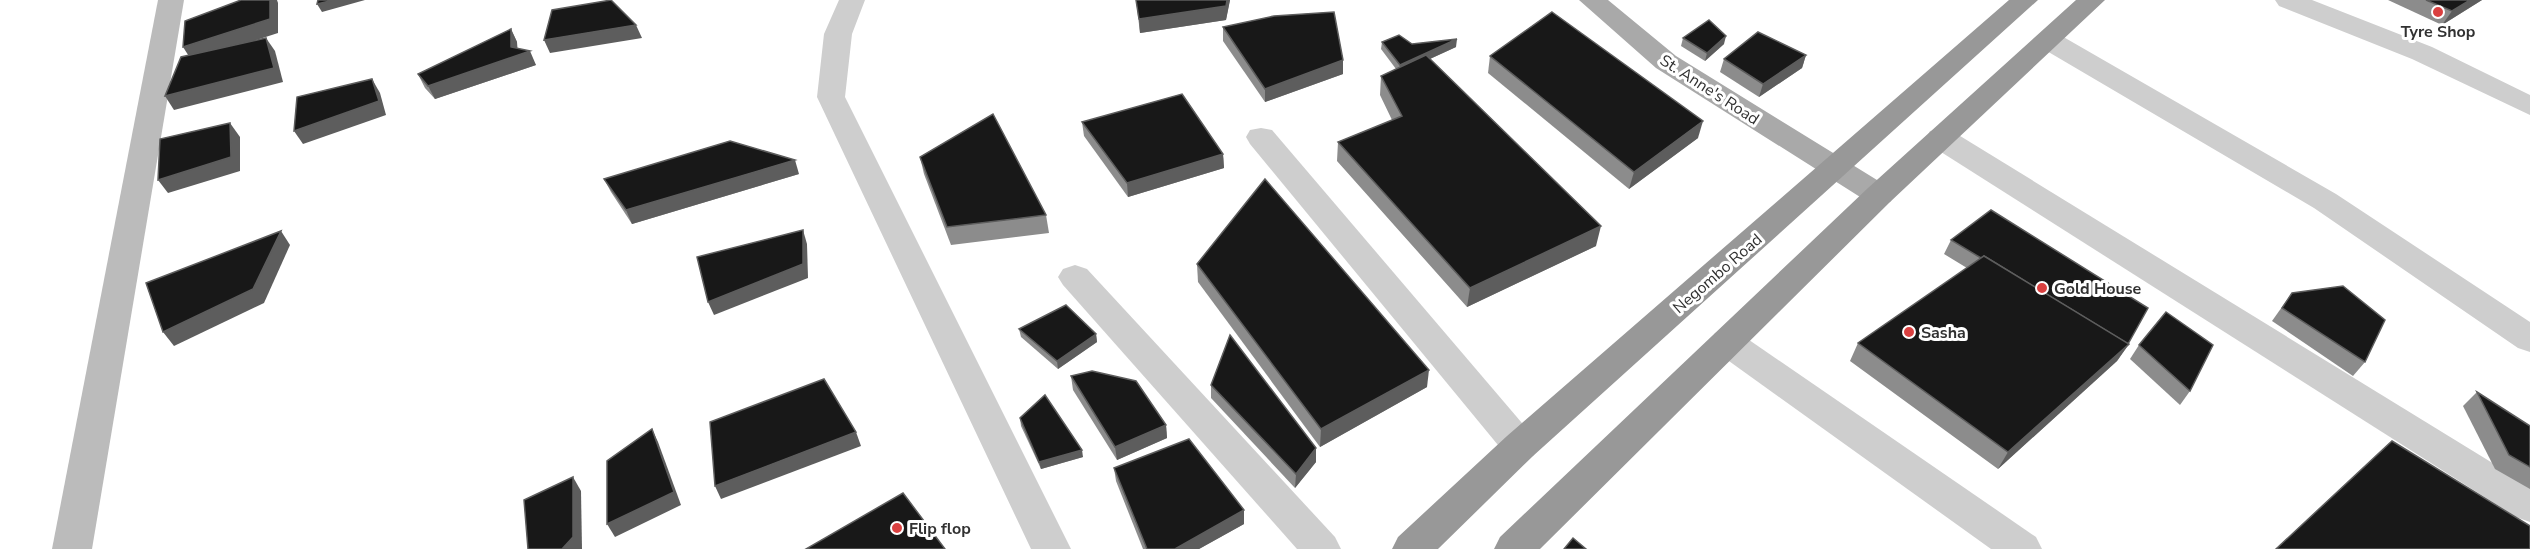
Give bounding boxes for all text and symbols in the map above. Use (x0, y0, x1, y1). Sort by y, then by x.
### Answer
marker: Tyre Shop (2431, 5, 2445, 19)
place label: Tyre Shop (2401, 21, 2475, 43)
street label: St. Anne's Road (1656, 49, 1763, 130)
street label: Negombo Road (1668, 229, 1767, 319)
place label: Gold House (2054, 278, 2142, 300)
marker: Gold House (2035, 281, 2049, 295)
place label: Sasha (1921, 322, 1966, 344)
marker: Sasha (1902, 325, 1916, 339)
place label: Flip flop (909, 518, 971, 540)
marker: Flip flop (890, 521, 904, 535)

